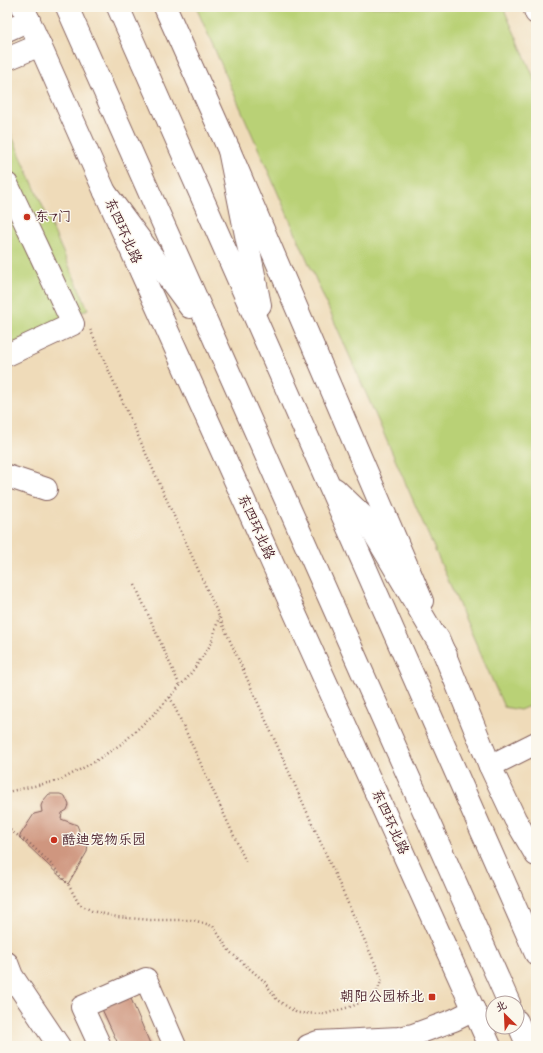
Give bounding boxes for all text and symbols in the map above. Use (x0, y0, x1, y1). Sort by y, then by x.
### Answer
street label: 东四环北路 (100, 195, 146, 267)
place label: 东7门 (35, 207, 72, 227)
marker: 东7门 (22, 212, 32, 222)
street label: 东四环北路 (233, 491, 279, 563)
street label: 东四环北路 (367, 786, 413, 858)
place label: 酷迪宠物乐园 (62, 830, 146, 850)
marker: 酷迪宠物乐园 (49, 835, 59, 845)
place label: 朝阳公园桥北 (340, 987, 424, 1007)
marker: 朝阳公园桥北 (427, 992, 437, 1002)
north arrow (485, 995, 525, 1035)
text: 北 (493, 997, 509, 1015)

